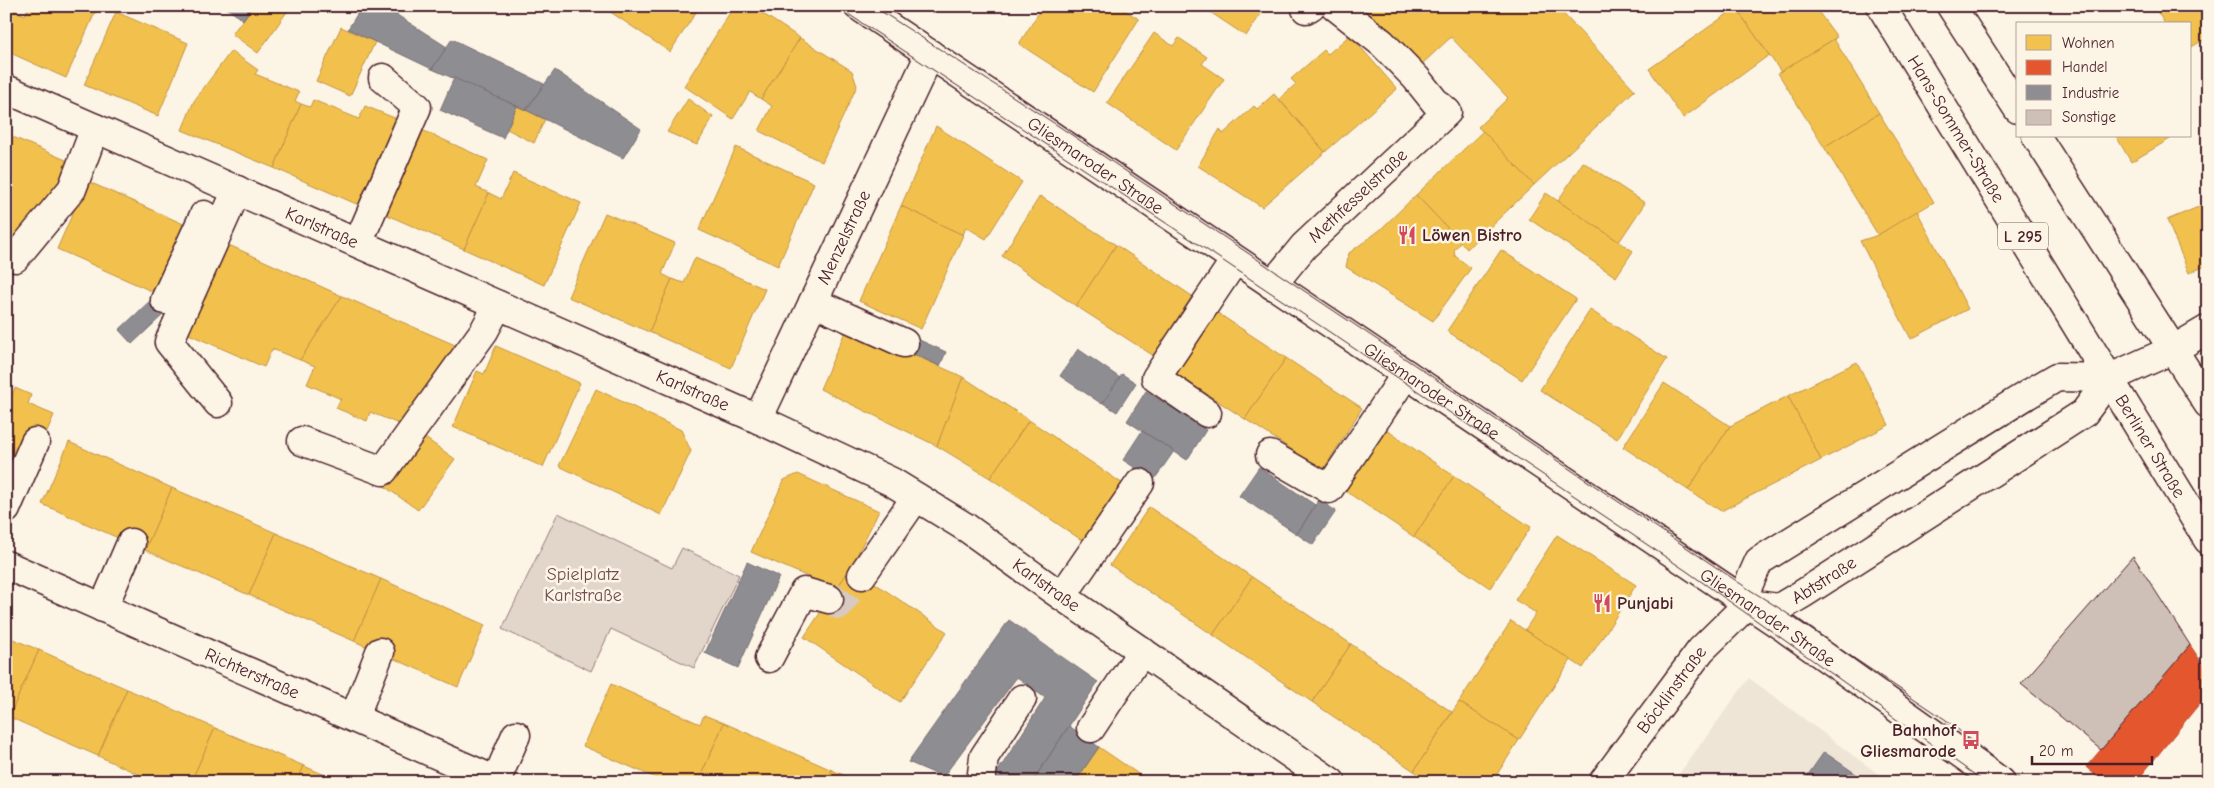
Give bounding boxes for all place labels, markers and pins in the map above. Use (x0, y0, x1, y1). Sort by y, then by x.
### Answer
restaurant icon: Löwen Bistro (1396, 224, 1418, 246)
place label: Löwen Bistro (1422, 225, 1522, 246)
restaurant icon: Punjabi (1591, 592, 1613, 614)
place label: Punjabi (1617, 593, 1674, 614)
place label: Bahnhof Gliesmarode (1860, 720, 1957, 762)
bus stop icon: Bahnhof Gliesmarode (1960, 729, 1982, 751)

